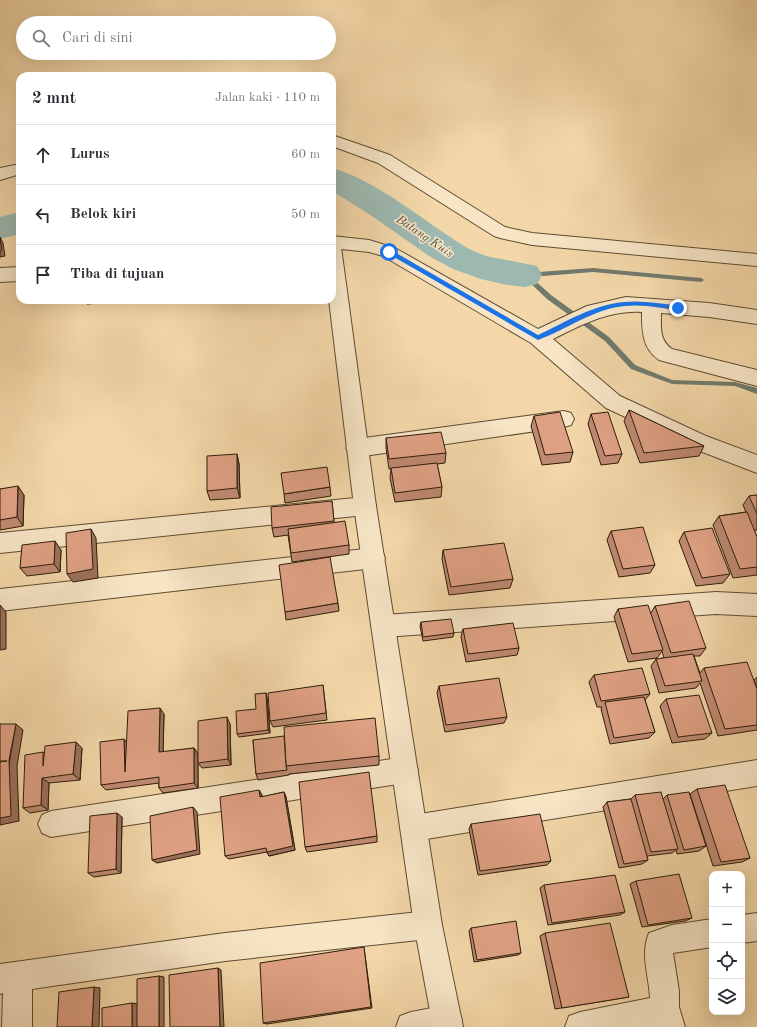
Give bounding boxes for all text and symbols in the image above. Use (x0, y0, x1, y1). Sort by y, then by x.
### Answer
search box (16, 16, 336, 60)
icon: search (30, 27, 52, 49)
text: Cari di sini (62, 31, 133, 46)
text: 2 mnt (32, 90, 76, 107)
text: Jalan kaki · 110 m (215, 91, 320, 104)
icon: ahead (32, 144, 54, 166)
text: Lurus (70, 147, 110, 162)
text: 60 m (291, 148, 320, 161)
icon: left (32, 204, 54, 226)
text: Belok kiri (70, 207, 136, 222)
text: 50 m (291, 208, 320, 221)
water label: Batang Kuis (393, 213, 455, 260)
route start (380, 243, 398, 261)
icon: arrive (32, 264, 54, 286)
text: Tiba di tujuan (70, 267, 164, 282)
route end (669, 299, 687, 317)
map controls (709, 871, 745, 1015)
button: + (709, 871, 745, 907)
button: − (709, 907, 745, 943)
button: locate (709, 943, 745, 979)
button: layers (709, 979, 745, 1015)

